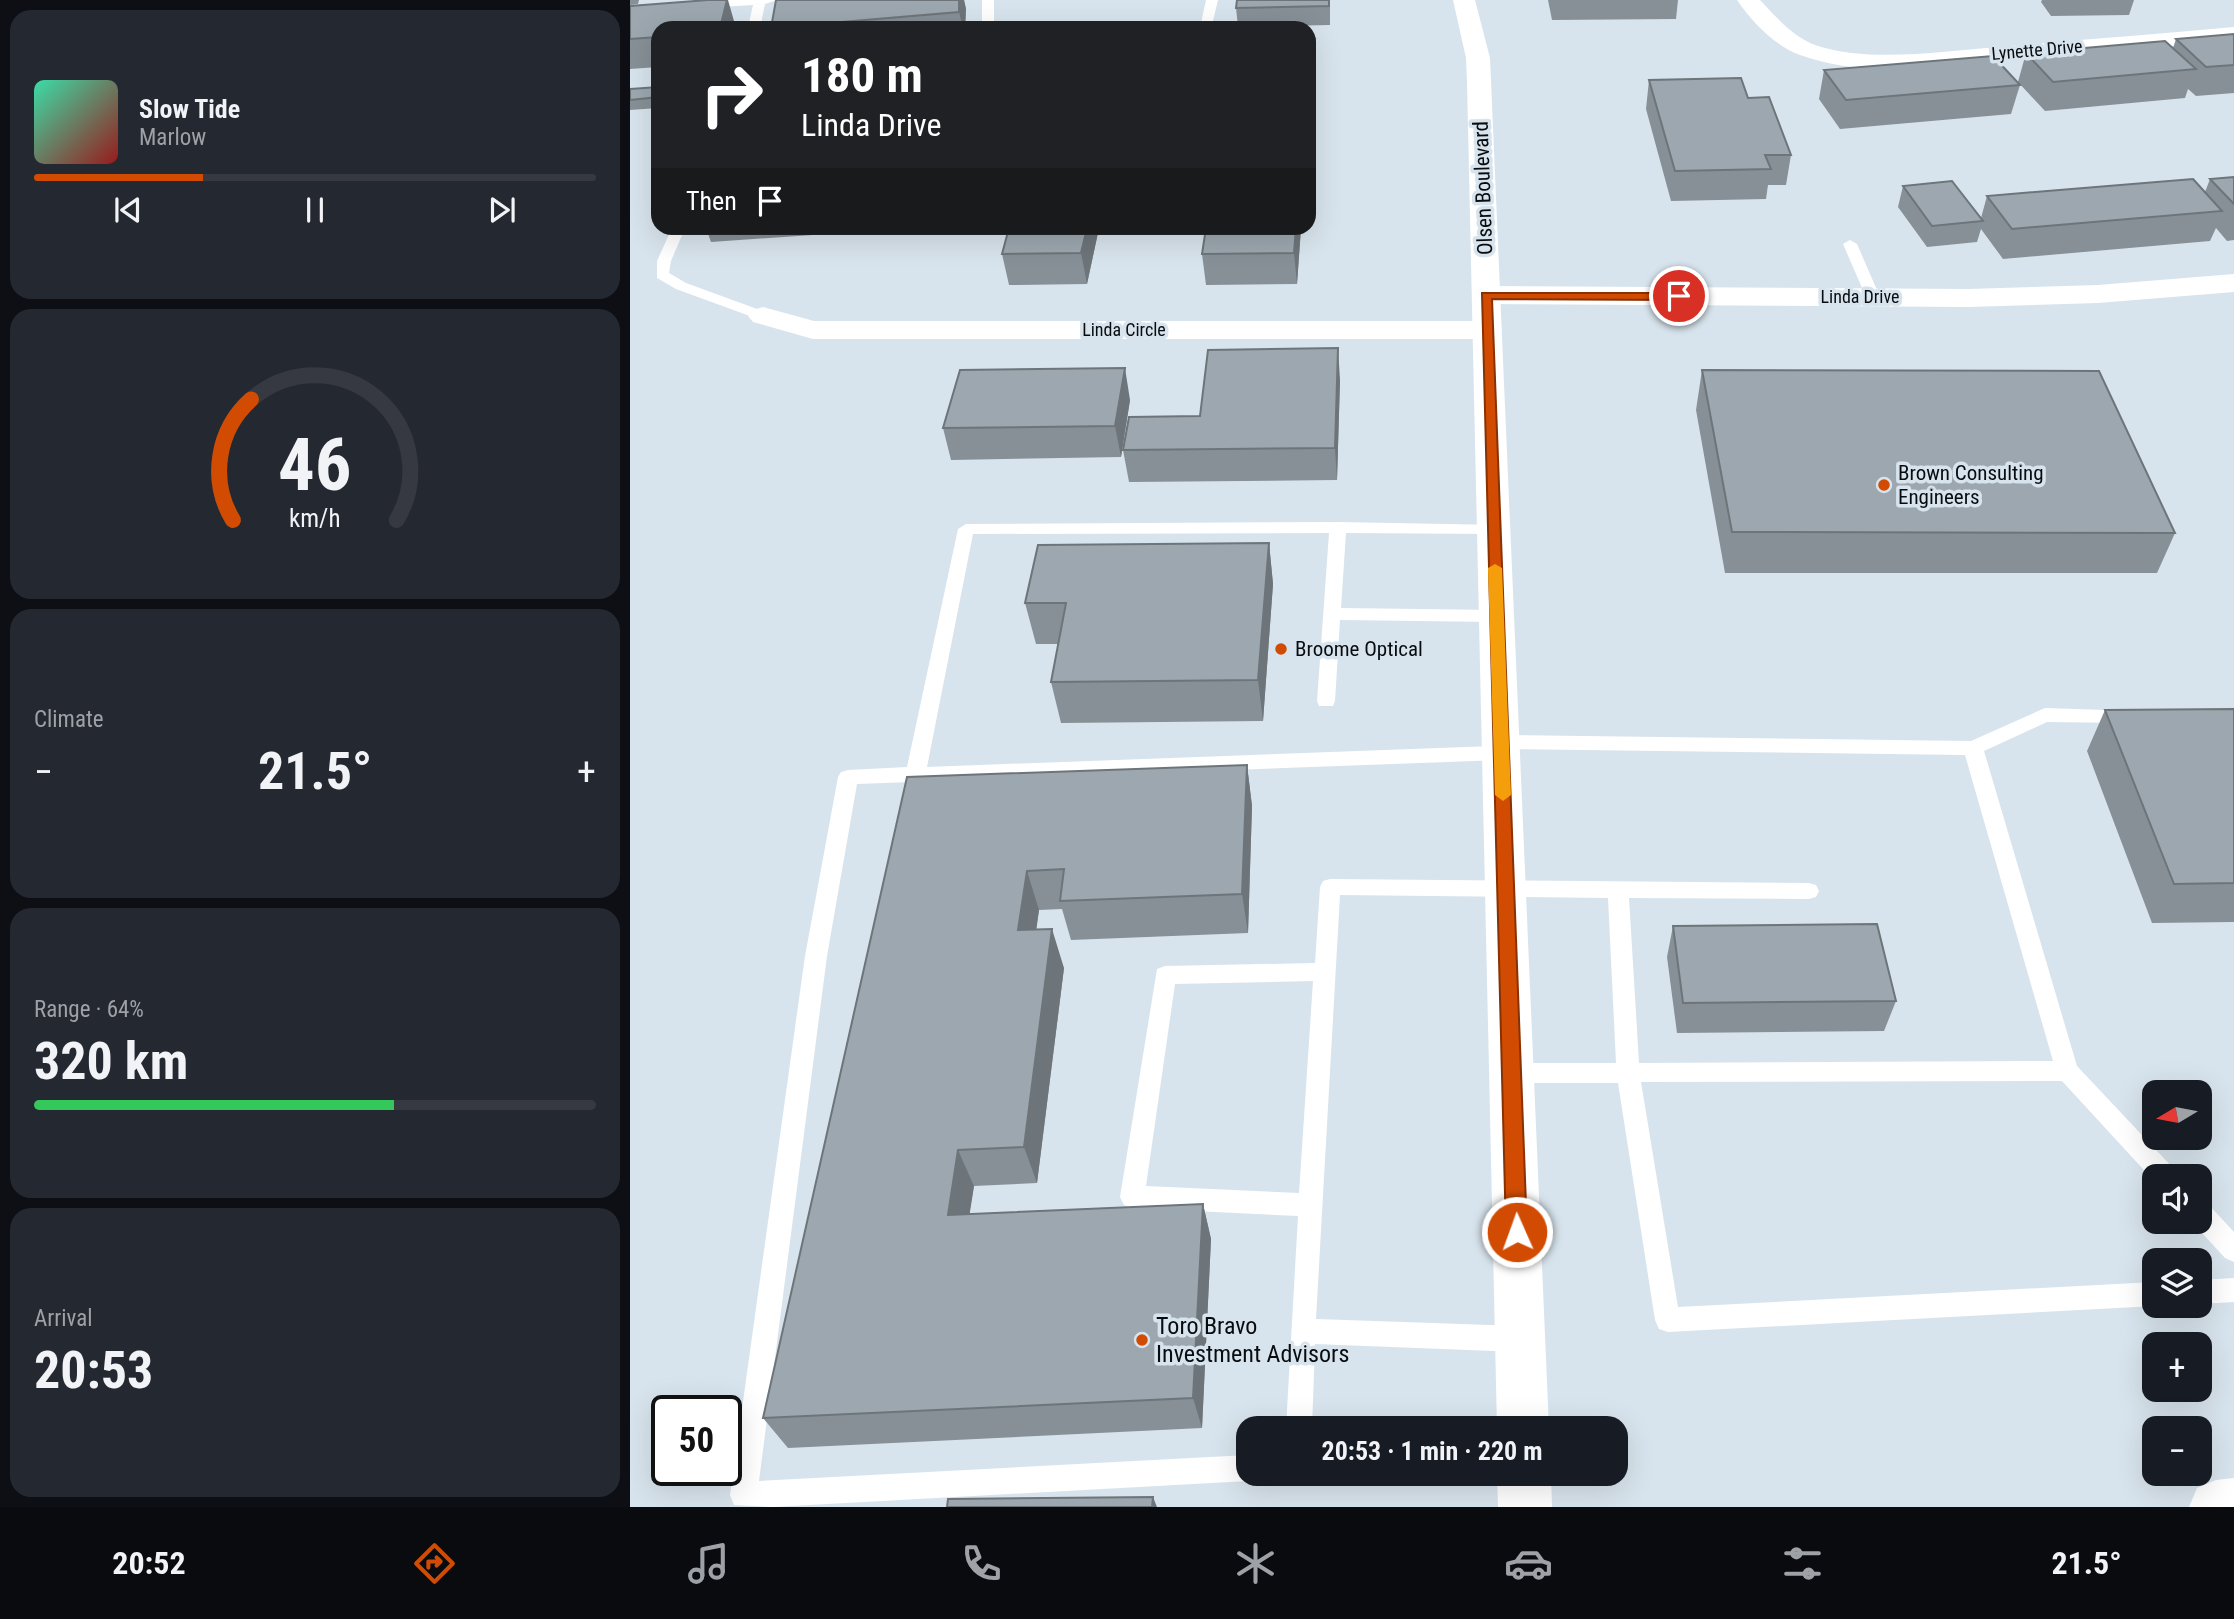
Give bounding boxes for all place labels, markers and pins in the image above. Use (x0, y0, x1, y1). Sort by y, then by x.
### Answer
pin (1649, 266, 1709, 326)
place label: Brown Consulting Engineers (1898, 461, 2044, 509)
marker: Brown Consulting Engineers (1876, 477, 1892, 493)
place label: Broome Optical (1295, 637, 1423, 661)
marker: Broome Optical (1273, 641, 1289, 657)
place label: Toro Bravo Investment Advisors (1156, 1312, 1349, 1368)
marker: Toro Bravo Investment Advisors (1134, 1332, 1150, 1348)

